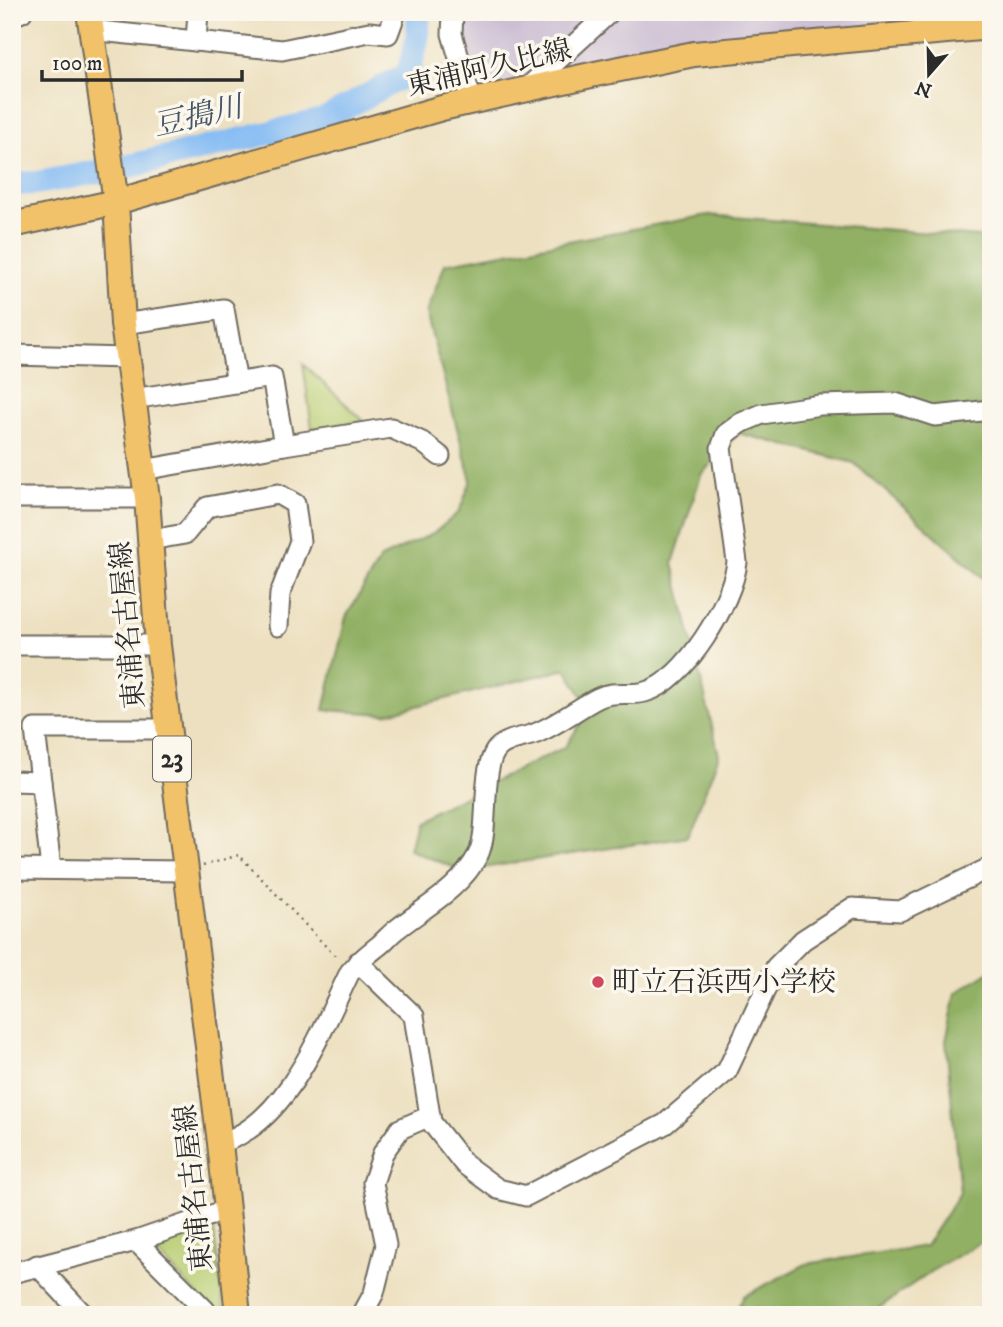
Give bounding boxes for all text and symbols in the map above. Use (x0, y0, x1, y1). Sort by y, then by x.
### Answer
street label: 東浦阿久比線 (403, 32, 575, 104)
scale bar (42, 38, 242, 82)
north arrow (894, 38, 964, 108)
text: 100 m (52, 51, 103, 77)
text: N (912, 75, 935, 102)
water label: 豆搗川 (150, 88, 249, 145)
street label: 東浦名古屋線 (103, 540, 153, 710)
road number: 23 (153, 736, 191, 782)
place label: 町立石浜西小学校 (612, 965, 836, 1000)
marker: 町立石浜西小学校 (590, 974, 606, 990)
street label: 東浦名古屋線 (168, 1103, 220, 1273)

